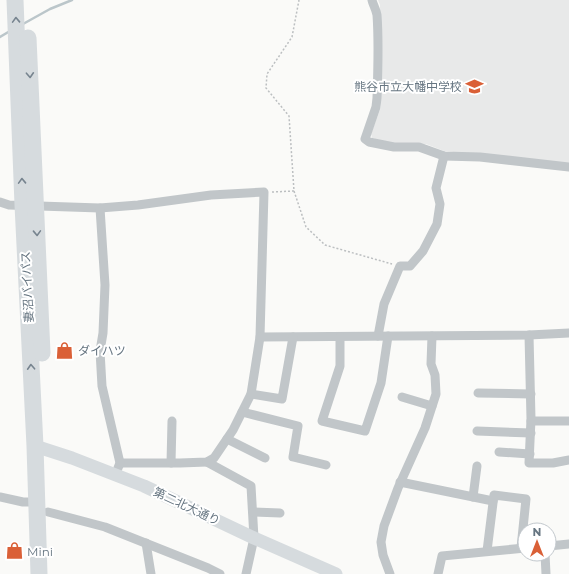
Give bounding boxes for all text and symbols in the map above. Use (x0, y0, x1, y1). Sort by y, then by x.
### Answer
one-way arrow (12, 17, 20, 23)
one-way arrow (26, 72, 34, 78)
school or university icon: 熊谷市立大幡中学校 (465, 76, 485, 96)
place label: 熊谷市立大幡中学校 (354, 79, 462, 94)
one-way arrow (18, 178, 27, 184)
one-way arrow (33, 230, 42, 236)
street label: 妻沼バイパス (18, 251, 36, 323)
shop icon: ダイハツ (55, 340, 75, 360)
place label: ダイハツ (78, 343, 126, 358)
one-way arrow (27, 364, 35, 370)
street label: 第二北大通り (151, 484, 223, 528)
north arrow (517, 522, 557, 562)
text: N (533, 525, 541, 539)
shop icon: Mini (4, 541, 24, 561)
place label: Mini (27, 544, 53, 559)

